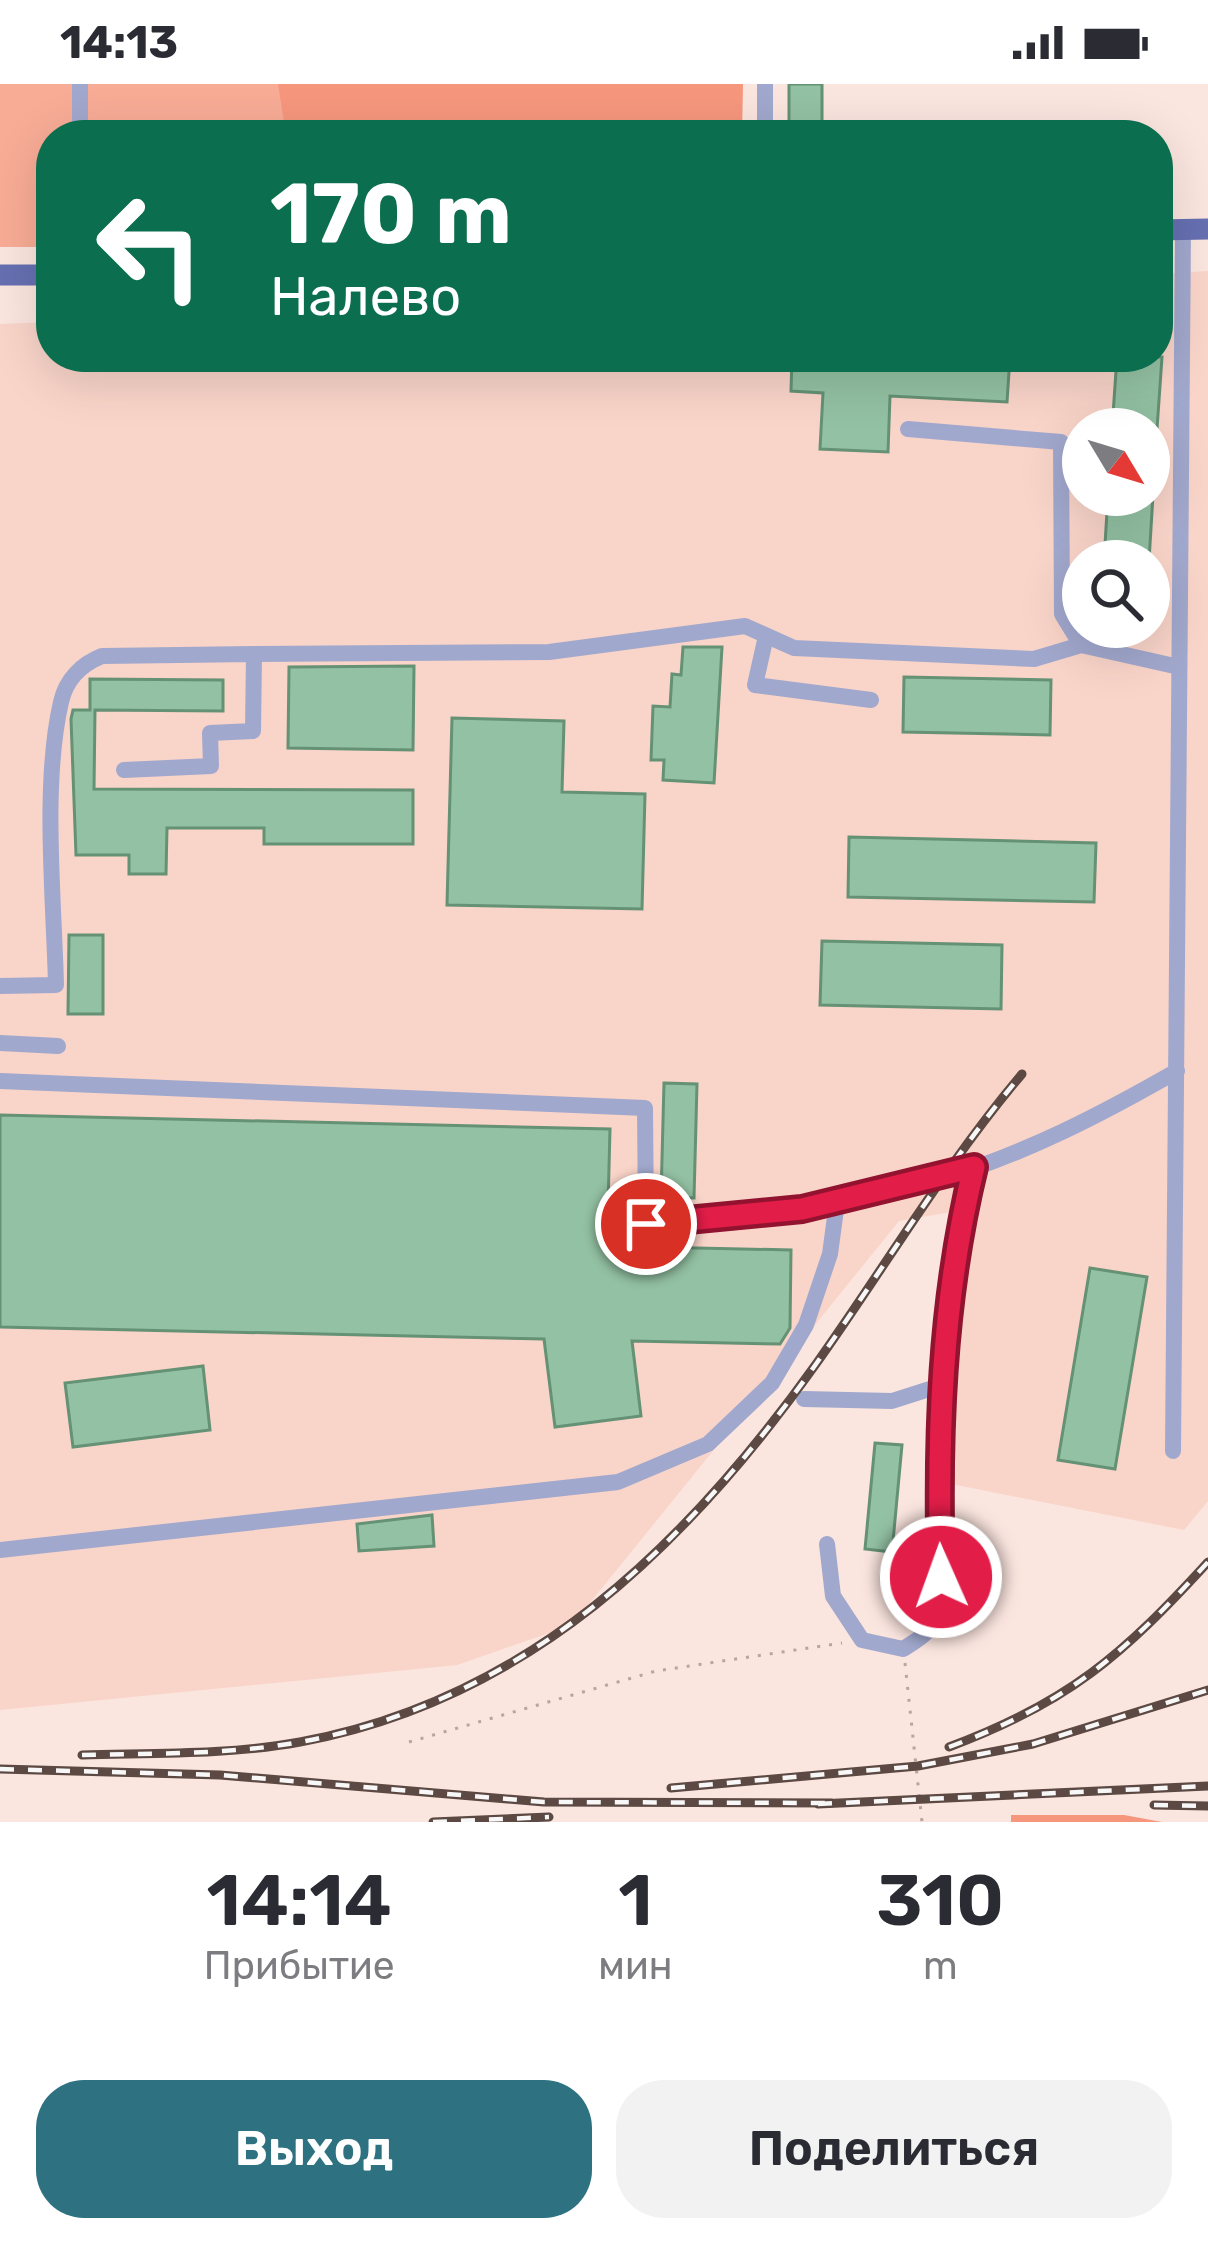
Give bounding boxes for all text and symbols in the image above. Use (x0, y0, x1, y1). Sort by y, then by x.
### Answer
text: 14:13 (60, 16, 178, 69)
text: 170 m (270, 164, 512, 264)
icon: left (72, 168, 228, 324)
text: Налево (270, 265, 461, 329)
north arrow (1062, 408, 1170, 516)
map controls (1062, 408, 1170, 648)
button: search (1062, 540, 1170, 648)
pin (595, 1173, 697, 1275)
icon: arrive (613, 1191, 679, 1257)
position arrow (878, 1514, 1004, 1640)
text: 14:14 (206, 1858, 392, 1943)
text: 1 (618, 1858, 653, 1943)
text: 310 (876, 1858, 1004, 1943)
text: Прибытие (204, 1943, 395, 1989)
text: мин (598, 1943, 672, 1989)
text: m (923, 1943, 958, 1989)
button: Выход (36, 2080, 592, 2218)
button: Поделиться (616, 2080, 1172, 2218)

